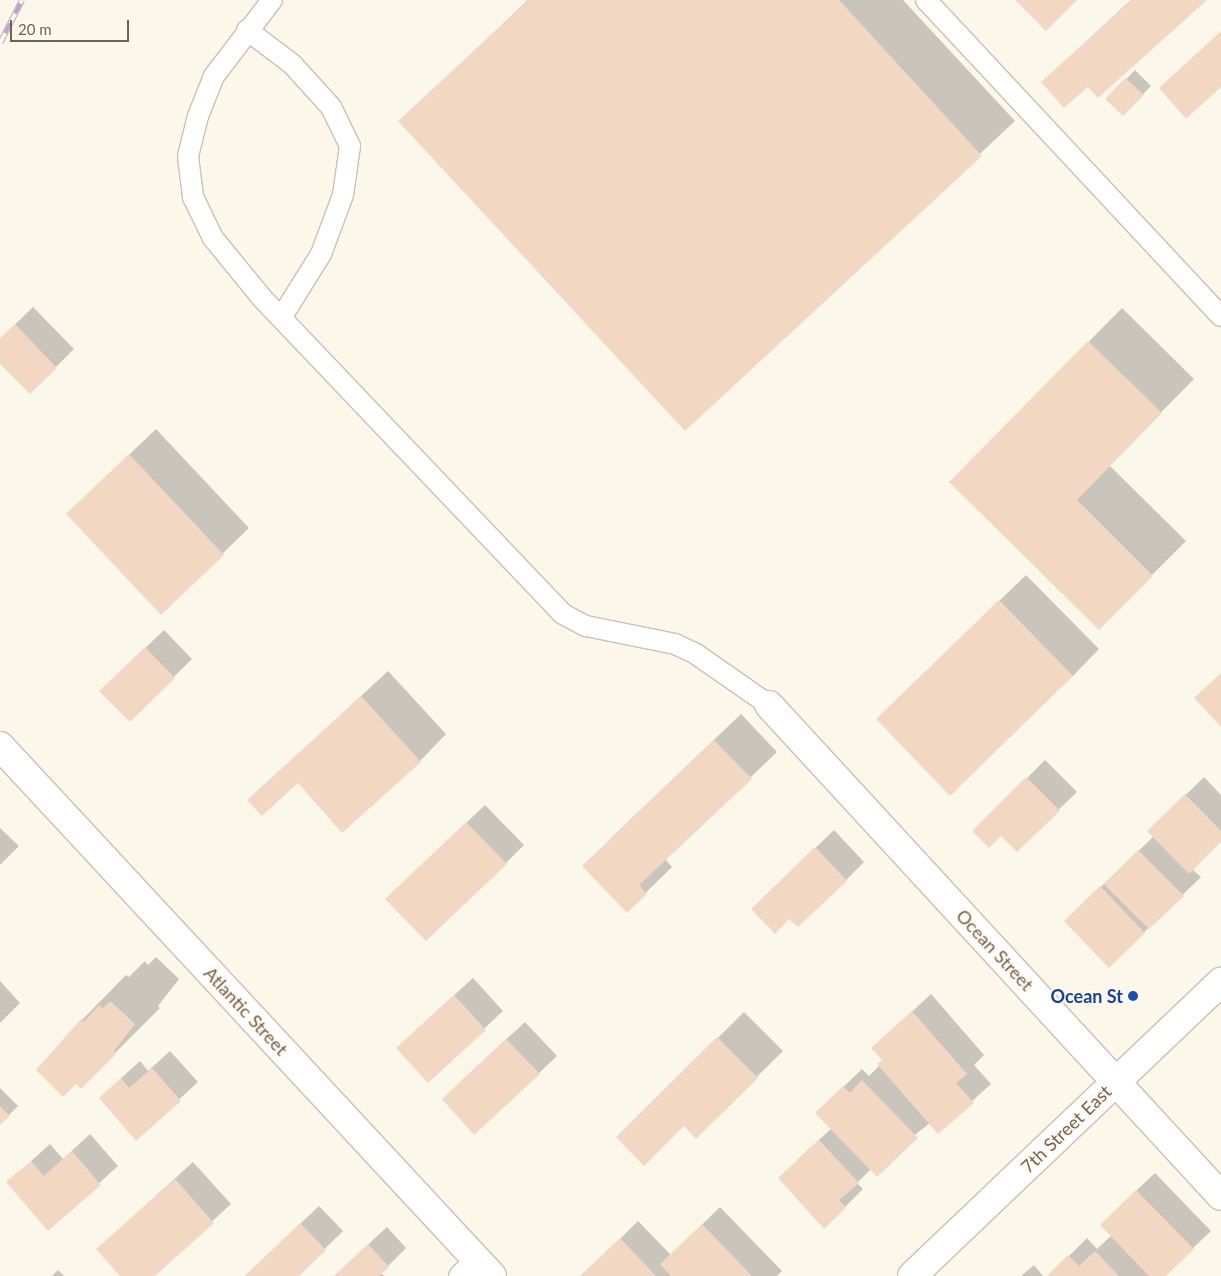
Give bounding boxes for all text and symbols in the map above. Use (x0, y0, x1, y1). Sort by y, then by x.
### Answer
scale bar (12, 10, 131, 42)
text: 20 m (18, 20, 52, 38)
street label: Ocean Street (952, 905, 1038, 995)
street label: Atlantic Street (200, 962, 292, 1060)
place label: Ocean St (1051, 985, 1123, 1007)
marker: Ocean St (1127, 990, 1139, 1002)
street label: 7th Street East (1016, 1081, 1116, 1177)

